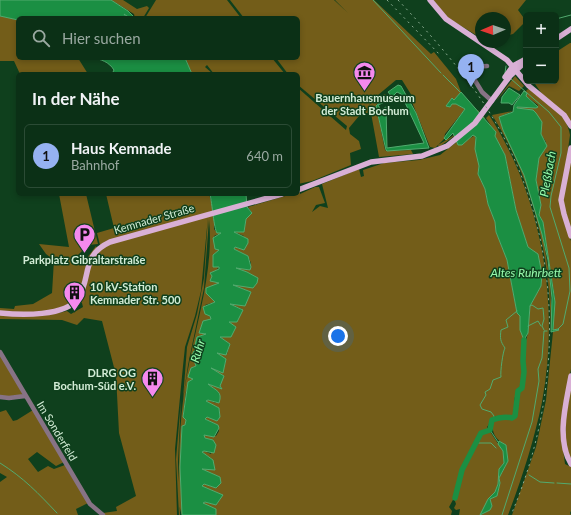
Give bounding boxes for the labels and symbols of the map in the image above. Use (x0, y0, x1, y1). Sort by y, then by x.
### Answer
north arrow (475, 12, 511, 48)
pin: 1 (458, 54, 484, 87)
museum icon: Bauernhausmuseum der Stadt Bochum (352, 59, 378, 92)
place label: Bauernhausmuseum der Stadt Bochum (315, 91, 415, 117)
water label: Pleßbach (536, 150, 559, 198)
street label: Kemnader Straße (112, 201, 196, 236)
parking icon: Parkplatz Gibraltarstraße (71, 221, 97, 254)
place label: Parkplatz Gibraltarstraße (23, 253, 145, 266)
water label: Altes Ruhrbett (489, 265, 562, 280)
building icon: 10 kV-Station Kemnader Str. 500 (61, 280, 87, 313)
place label: 10 kV-Station Kemnader Str. 500 (90, 280, 181, 306)
your location (328, 326, 348, 346)
water label: Ruhr (187, 337, 208, 364)
place label: DLRG OG Bochum-Süd e.V. (53, 366, 136, 392)
building icon: DLRG OG Bochum-Süd e.V. (139, 366, 165, 399)
street label: Im Sonderfeld (35, 399, 80, 463)

